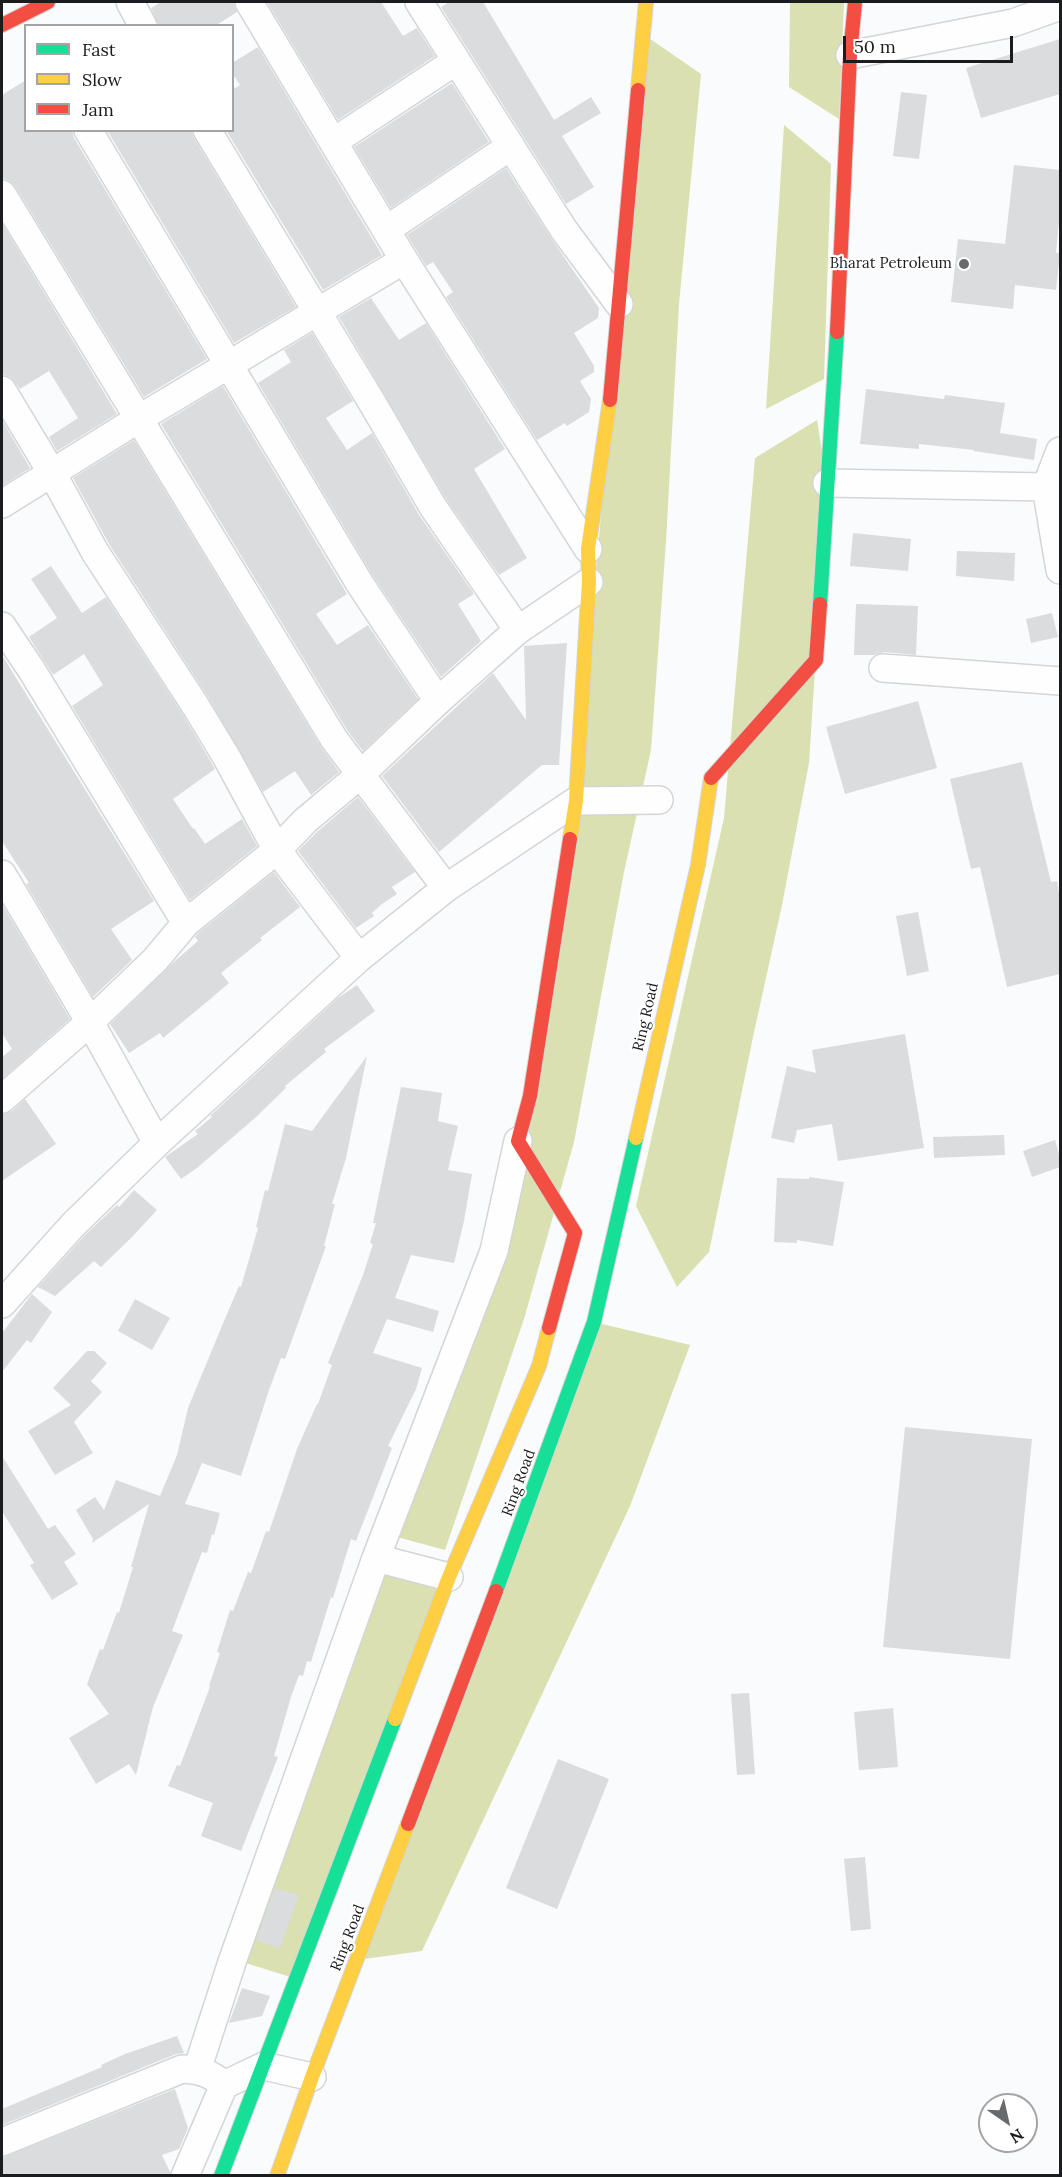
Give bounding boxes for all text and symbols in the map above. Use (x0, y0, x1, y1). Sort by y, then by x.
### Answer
legend (24, 24, 234, 132)
scale bar (846, 24, 1016, 62)
text: 50 m (854, 35, 896, 58)
text: Fast (82, 38, 116, 61)
text: Slow (82, 68, 122, 91)
text: Jam (82, 98, 114, 121)
place label: Bharat Petroleum (830, 255, 952, 273)
marker: Bharat Petroleum (957, 257, 971, 271)
street label: Ring Road (629, 981, 663, 1053)
street label: Ring Road (499, 1447, 539, 1519)
street label: Ring Road (327, 1902, 369, 1974)
north arrow (978, 2093, 1038, 2153)
text: N (1006, 2125, 1028, 2148)

